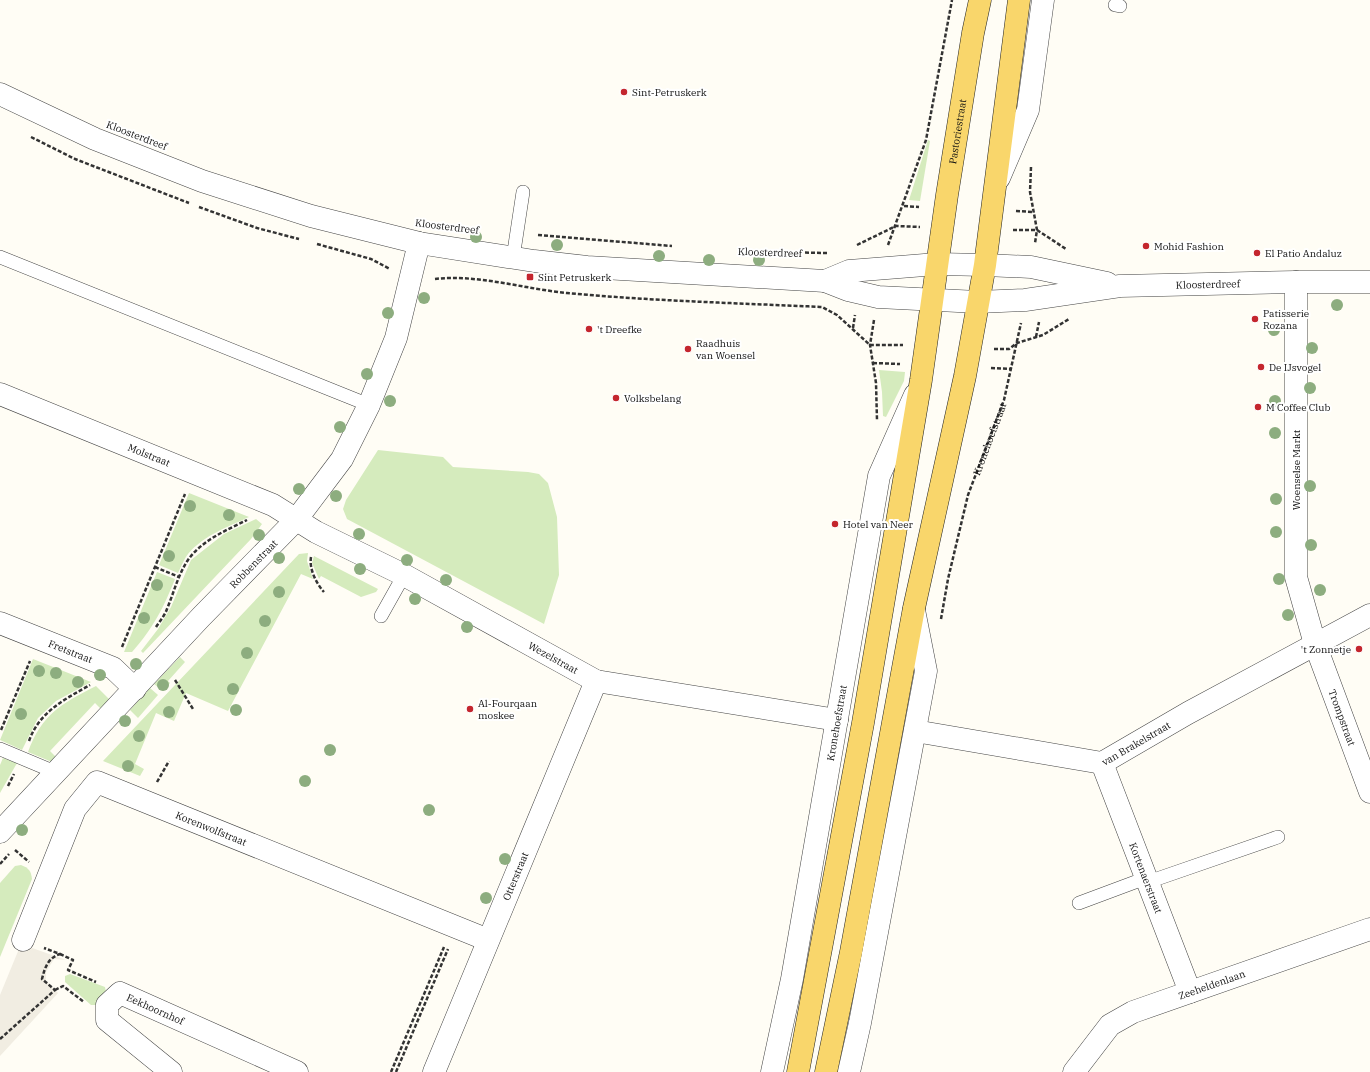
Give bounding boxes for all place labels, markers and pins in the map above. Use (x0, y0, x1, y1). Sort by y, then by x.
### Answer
place label: Sint-Petruskerk (632, 86, 707, 99)
marker: Sint-Petruskerk (619, 87, 629, 97)
place label: Mohid Fashion (1154, 240, 1224, 253)
marker: Mohid Fashion (1141, 241, 1151, 251)
place label: El Patio Andaluz (1265, 247, 1342, 260)
marker: El Patio Andaluz (1252, 248, 1262, 258)
place label: Sint Petruskerk (538, 271, 611, 284)
marker: Sint Petruskerk (525, 272, 535, 282)
place label: Patisserie Rozana (1263, 307, 1309, 332)
marker: Patisserie Rozana (1250, 314, 1260, 324)
place label: 't Dreefke (597, 323, 642, 336)
marker: 't Dreefke (584, 324, 594, 334)
place label: Raadhuis van Woensel (696, 337, 755, 362)
marker: Raadhuis van Woensel (683, 344, 693, 354)
place label: De IJsvogel (1269, 361, 1321, 374)
marker: De IJsvogel (1256, 362, 1266, 372)
place label: Volksbelang (624, 392, 682, 405)
marker: Volksbelang (611, 393, 621, 403)
place label: M Coffee Club (1266, 401, 1331, 414)
marker: M Coffee Club (1253, 402, 1263, 412)
place label: Hotel van Neer (843, 518, 914, 531)
marker: Hotel van Neer (830, 519, 840, 529)
place label: 't Zonnetje (1301, 643, 1351, 656)
marker: 't Zonnetje (1354, 644, 1364, 654)
place label: Al-Fourqaan moskee (478, 697, 538, 722)
marker: Al-Fourqaan moskee (465, 704, 475, 714)

